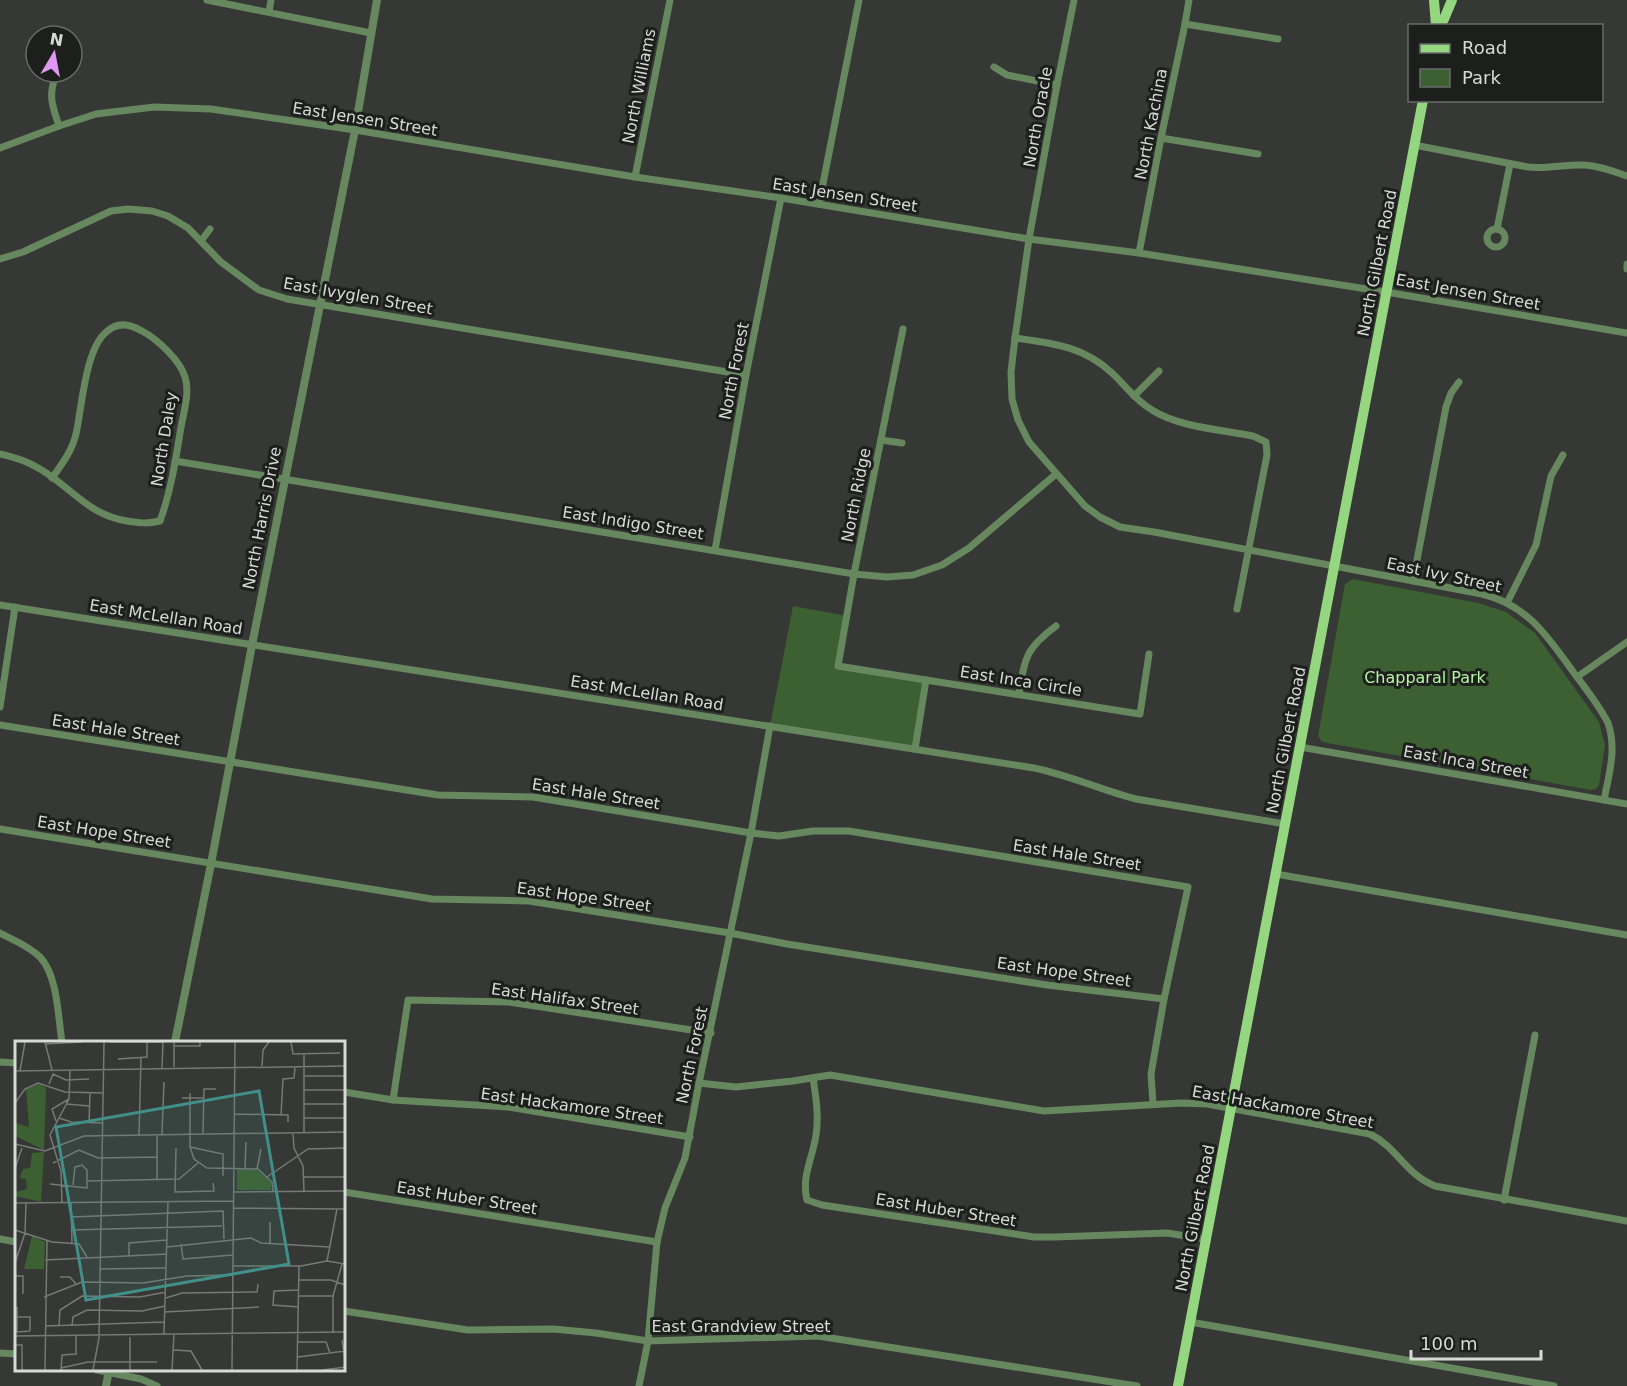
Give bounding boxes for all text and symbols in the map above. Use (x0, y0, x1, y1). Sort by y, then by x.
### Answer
north arrow (24, 24, 84, 84)
legend (1408, 24, 1603, 102)
street label: North Williams (619, 27, 659, 145)
text: N (48, 29, 65, 50)
text: Road (1462, 37, 1507, 58)
street label: North Oracle (1020, 65, 1056, 169)
street label: North Kachina (1131, 67, 1171, 181)
text: Park (1462, 67, 1501, 88)
street label: East Jensen Street (291, 98, 439, 140)
street label: East Jensen Street (771, 174, 919, 216)
street label: North Gilbert Road (1353, 188, 1401, 338)
street label: East Jensen Street (1394, 270, 1542, 314)
street label: East Ivyglen Street (282, 273, 434, 319)
street label: North Forest (715, 321, 753, 421)
street label: North Daley (147, 390, 181, 488)
street label: North Harris Drive (239, 445, 285, 591)
street label: North Ridge (838, 446, 874, 544)
street label: East Indigo Street (561, 502, 705, 544)
street label: East Ivy Street (1385, 554, 1503, 596)
street label: East McLellan Road (88, 596, 244, 638)
street label: East Inca Circle (959, 662, 1083, 700)
street label: North Gilbert Road (1262, 665, 1310, 815)
park label: Chapparal Park (1364, 668, 1487, 687)
street label: East McLellan Road (569, 672, 725, 714)
street label: East Hale Street (51, 710, 181, 750)
street label: East Inca Street (1402, 742, 1530, 782)
street label: East Hale Street (531, 774, 661, 814)
street label: East Hope Street (36, 812, 172, 852)
street label: East Hale Street (1012, 835, 1142, 875)
street label: East Hope Street (516, 878, 652, 916)
street label: East Hope Street (996, 953, 1132, 991)
street label: East Halifax Street (490, 979, 640, 1019)
street label: North Forest (672, 1005, 712, 1105)
inset map (15, 1041, 345, 1371)
street label: East Hackamore Street (1191, 1082, 1375, 1132)
street label: East Hackamore Street (479, 1084, 665, 1128)
street label: North Gilbert Road (1171, 1143, 1219, 1293)
street label: East Huber Street (395, 1178, 539, 1218)
street label: East Huber Street (874, 1190, 1018, 1230)
street label: East Grandview Street (651, 1317, 831, 1336)
scale bar (1411, 1323, 1542, 1361)
text: 100 m (1420, 1333, 1478, 1354)

